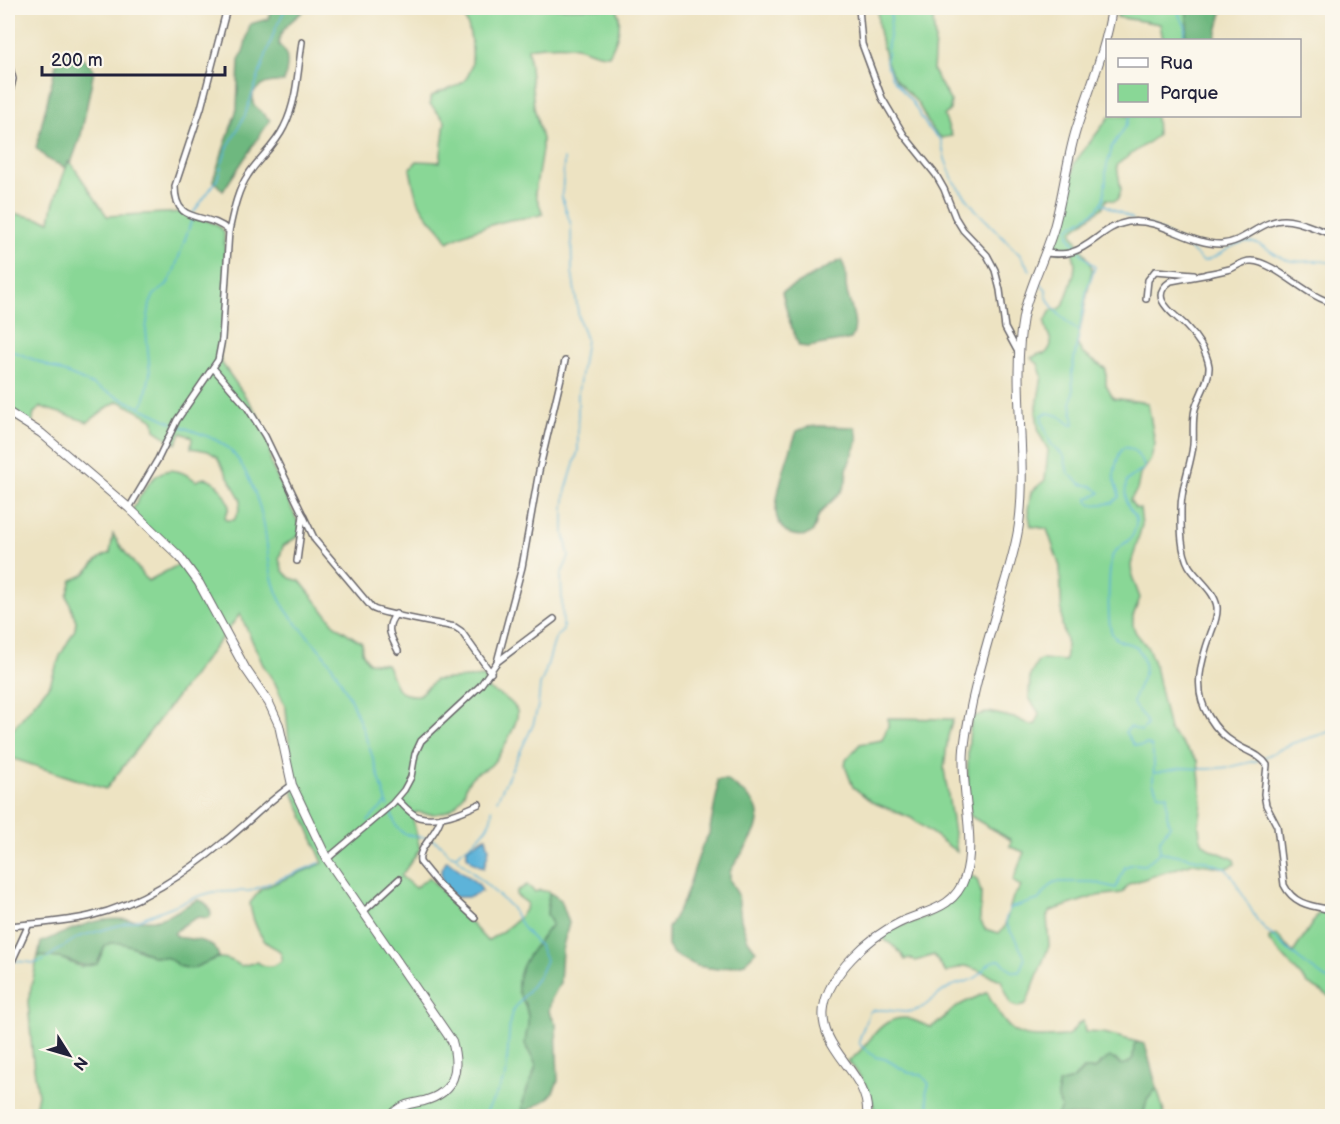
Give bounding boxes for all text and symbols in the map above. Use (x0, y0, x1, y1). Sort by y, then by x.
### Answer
scale bar (42, 39, 225, 77)
legend (1106, 39, 1301, 117)
text: 200 m (51, 50, 103, 71)
text: Rua (1160, 53, 1193, 74)
text: Parque (1160, 83, 1218, 104)
north arrow (39, 1025, 99, 1085)
text: N (69, 1053, 91, 1074)

